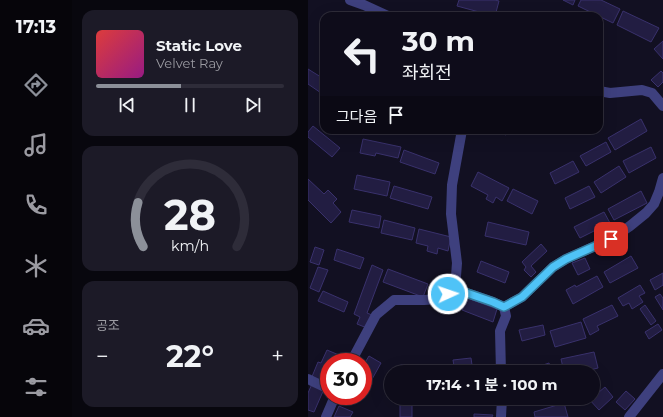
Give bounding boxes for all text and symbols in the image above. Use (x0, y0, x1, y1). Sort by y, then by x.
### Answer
text: 17:13 (16, 16, 56, 38)
text: 30 m (402, 24, 475, 58)
icon: left (336, 28, 388, 80)
text: Static Love (156, 36, 242, 55)
text: Velvet Ray (156, 55, 223, 71)
text: 좌회전 (402, 62, 452, 84)
icon: directions (22, 71, 50, 99)
icon: previous (116, 94, 138, 116)
icon: pause (179, 94, 201, 116)
icon: next (242, 94, 264, 116)
icon: arrive (385, 104, 407, 126)
text: 그다음 (336, 107, 377, 126)
icon: music (22, 131, 50, 159)
text: 28 (164, 189, 216, 239)
icon: phone (22, 191, 50, 219)
pin (594, 222, 628, 256)
icon: arrive (600, 228, 622, 250)
text: km/h (171, 236, 209, 254)
icon: climate (22, 252, 50, 280)
position arrow (427, 273, 469, 315)
icon: car (22, 312, 50, 340)
text: 공조 (96, 317, 120, 333)
text: 22° (166, 338, 214, 375)
text: − (96, 343, 109, 370)
text: + (271, 343, 284, 370)
speed limit sign: 30 (320, 353, 372, 405)
icon: filters (22, 373, 50, 401)
text: 17:14 · 1 분 · 100 m (426, 375, 558, 394)

